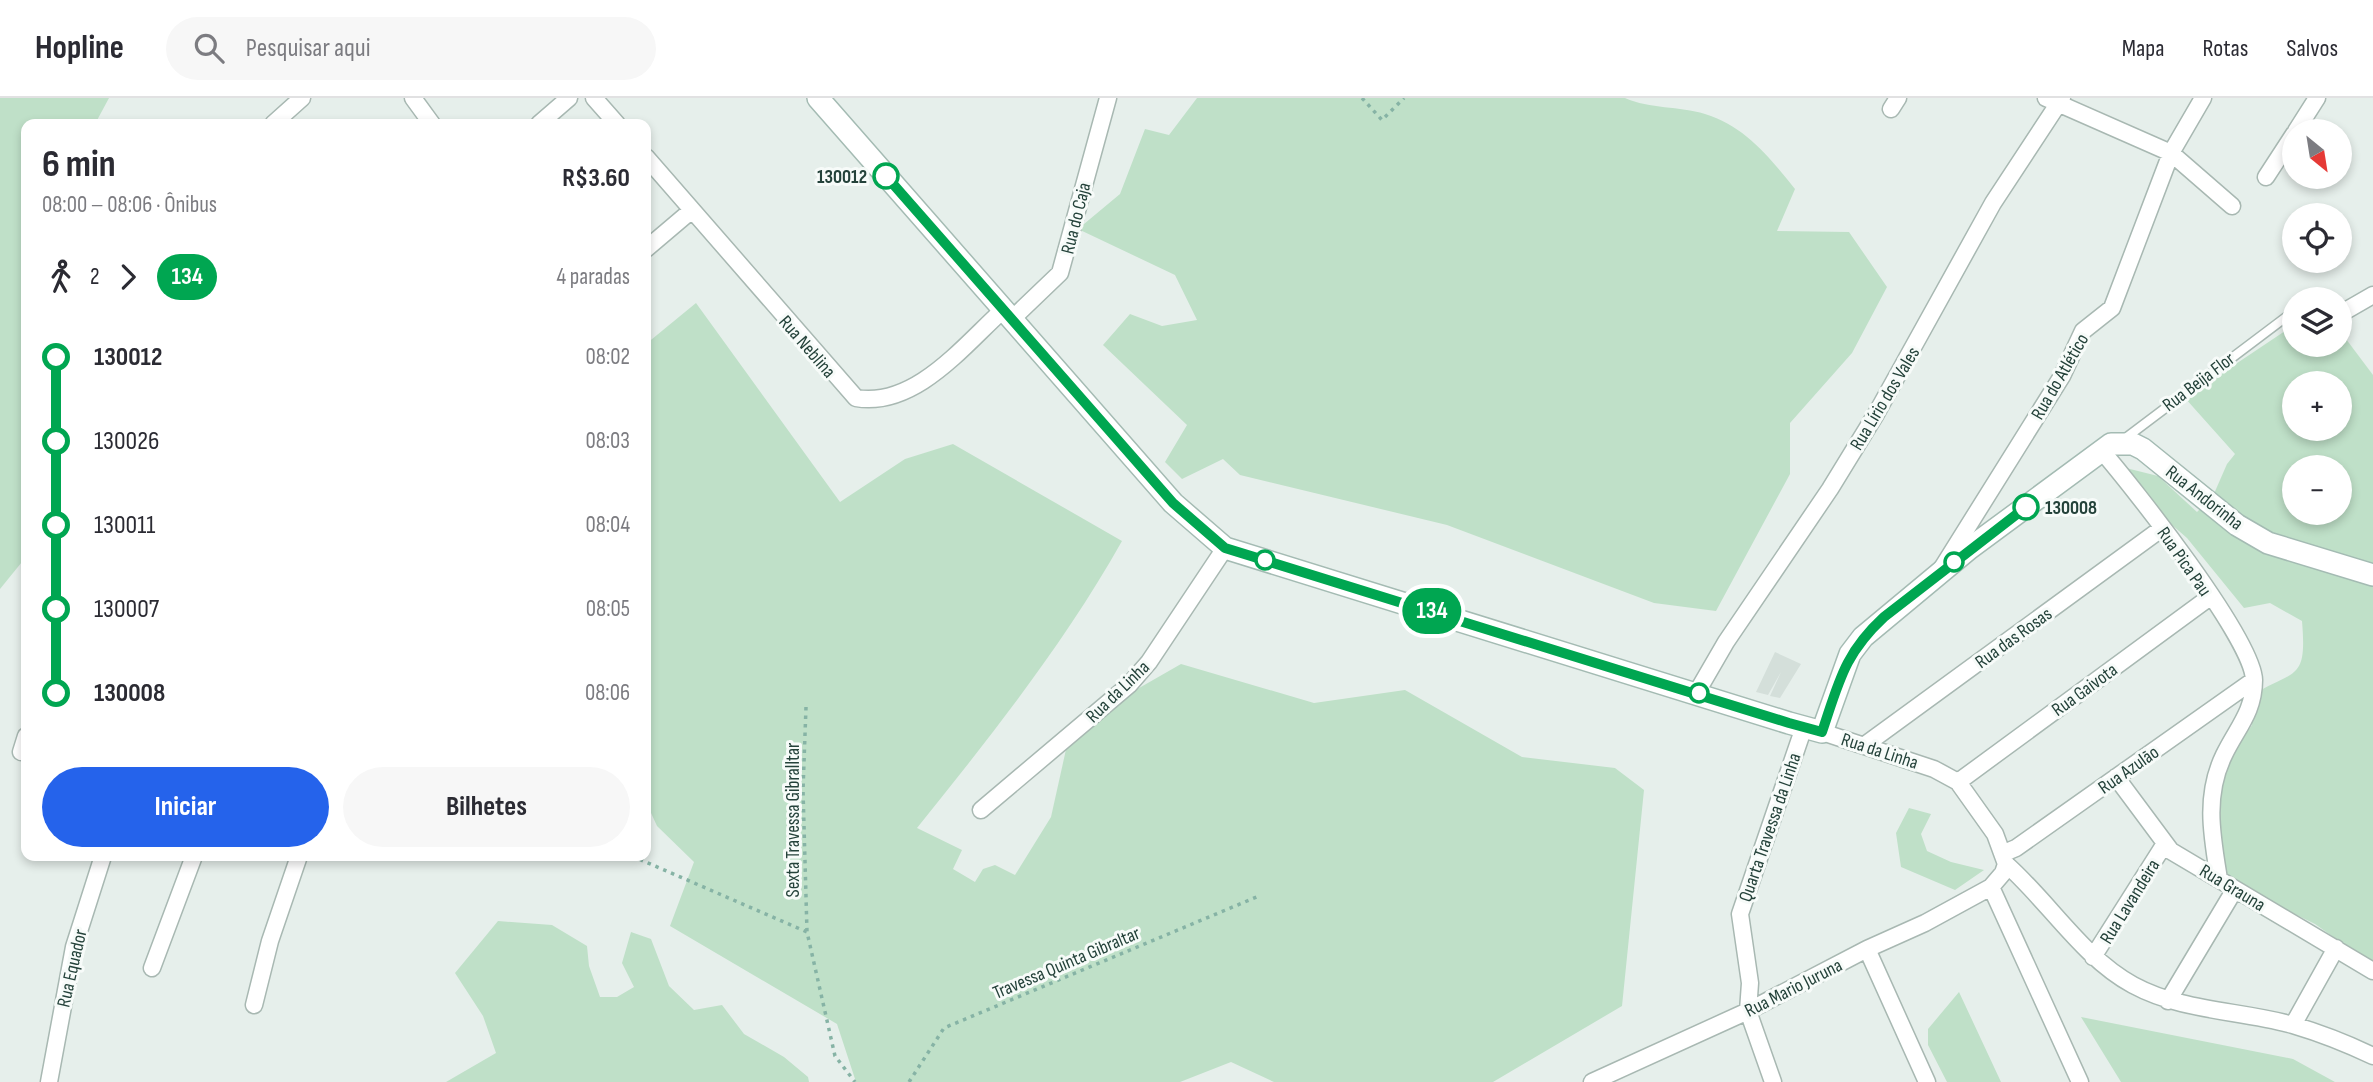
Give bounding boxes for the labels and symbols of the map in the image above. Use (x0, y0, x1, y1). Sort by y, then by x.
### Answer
north arrow (2282, 119, 2352, 189)
marker: 130012 (873, 163, 899, 189)
place label: 130012 (817, 166, 867, 189)
street label: Rua do Caja (1056, 180, 1096, 256)
street label: Rua Neblina (774, 311, 840, 383)
street label: Rua do Atlético (2026, 330, 2094, 424)
street label: Rua Lírio dos Vales (1845, 343, 1925, 455)
street label: Rua Beija Flor (2158, 347, 2240, 417)
street label: Rua Andorinha (2161, 461, 2247, 536)
marker: 130008 (2013, 494, 2039, 520)
place label: 130008 (2045, 497, 2097, 520)
street label: Rua Pica Pau (2152, 523, 2216, 601)
unlabelled marker (1255, 550, 1275, 570)
unlabelled marker (1944, 552, 1964, 572)
line badge: 134 (1392, 588, 1472, 634)
street label: Rua das Rosas (1971, 603, 2057, 674)
street label: Rua da Linha (1081, 656, 1155, 728)
street label: Rua Gaivota (2048, 659, 2122, 722)
unlabelled marker (1689, 683, 1709, 703)
street label: Rua da Linha (1838, 728, 1921, 775)
street label: Rua Azulão (2094, 741, 2164, 799)
street label: Sexta Travessa Gibralltar (782, 742, 805, 897)
street label: Quarta Travessa da Linha (1734, 750, 1807, 905)
street label: Rua Lavandeira (2095, 855, 2165, 948)
street label: Rua Grauna (2195, 860, 2269, 917)
street label: Travessa Quinta Gibraltar (989, 922, 1144, 1005)
street label: Rua Equador (52, 927, 93, 1010)
street label: Rua Mario Juruna (1741, 954, 1846, 1023)

